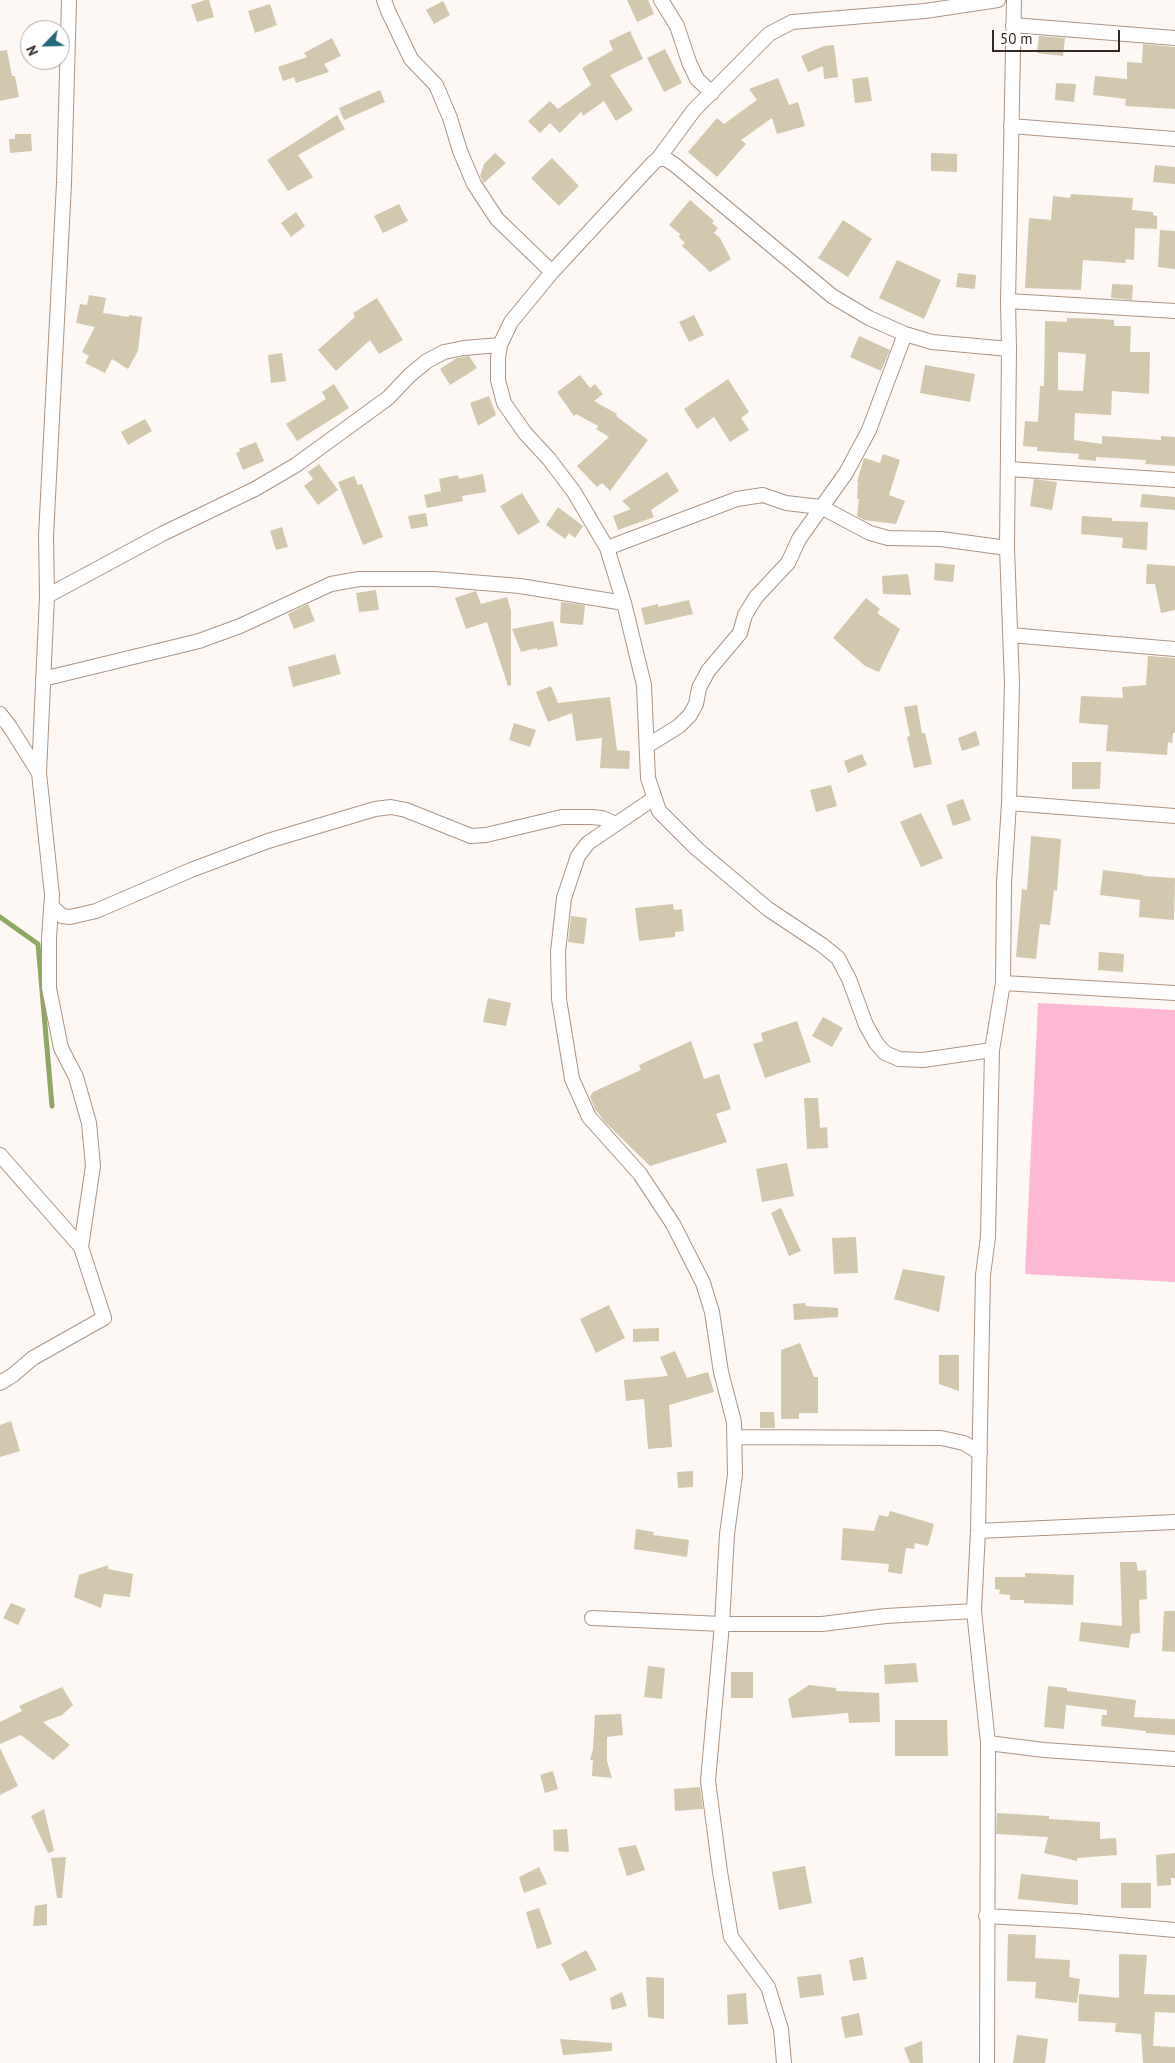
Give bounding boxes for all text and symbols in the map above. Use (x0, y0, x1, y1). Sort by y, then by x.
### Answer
north arrow (20, 20, 70, 70)
scale bar (995, 20, 1122, 52)
text: 50 m (1000, 29, 1033, 48)
text: N (22, 43, 42, 59)

